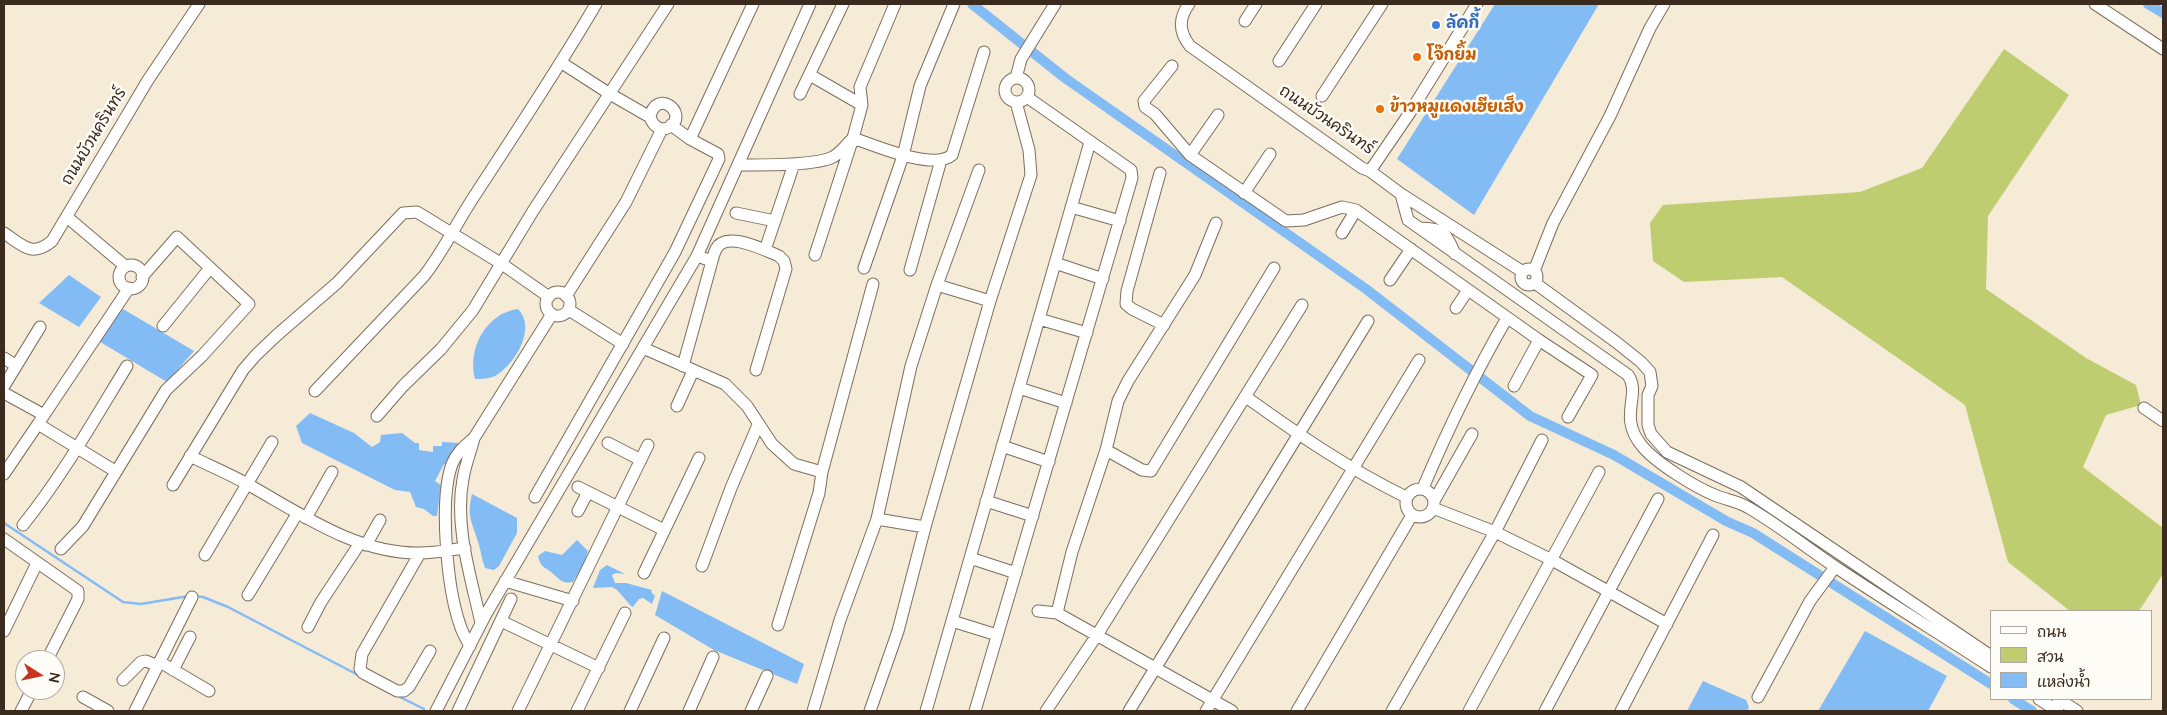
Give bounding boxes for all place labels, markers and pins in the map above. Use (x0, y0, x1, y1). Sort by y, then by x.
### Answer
place label: ลัคกี้ (1446, 15, 1479, 35)
marker: ลัคกี้ (1430, 19, 1442, 31)
place label: โจ๊กยิ้ม (1427, 47, 1477, 67)
marker: โจ๊กยิ้ม (1411, 51, 1423, 63)
place label: ข้าวหมูแดงเฮียเส็ง (1390, 99, 1524, 119)
marker: ข้าวหมูแดงเฮียเส็ง (1374, 103, 1386, 115)

